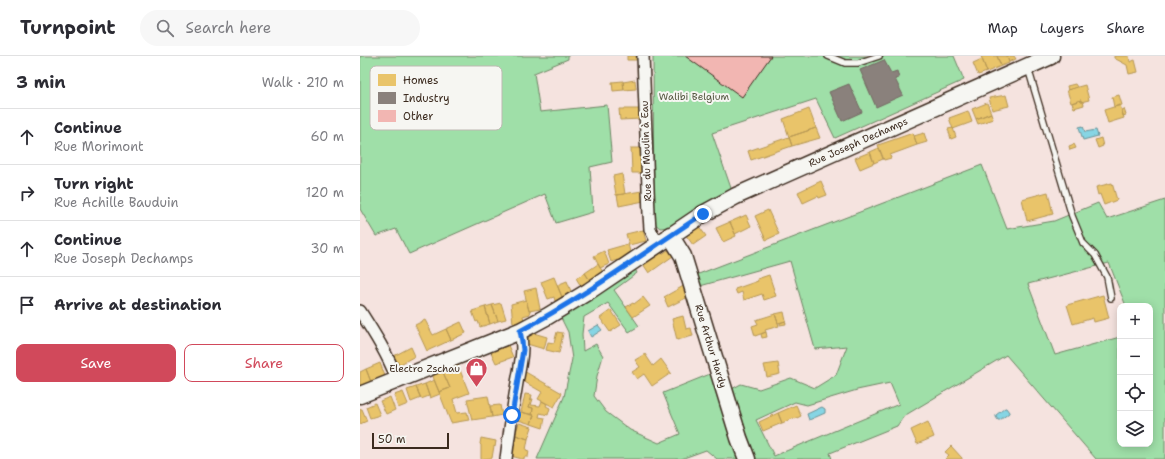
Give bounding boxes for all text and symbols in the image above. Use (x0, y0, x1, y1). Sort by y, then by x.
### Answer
search box (140, 10, 420, 46)
text: Turnpoint (20, 15, 116, 40)
icon: search (154, 17, 176, 39)
text: Search here (186, 18, 271, 38)
text: Map (988, 19, 1018, 37)
text: Layers (1040, 19, 1084, 37)
text: Share (1106, 19, 1145, 37)
legend (370, 66, 502, 130)
text: 3 min (16, 71, 66, 93)
text: Homes (403, 73, 439, 88)
text: Walk · 210 m (262, 74, 344, 91)
park label: Walibi Belgium (659, 90, 730, 103)
text: Industry (403, 91, 450, 106)
street label: Rue du Moulin à Eau (638, 100, 654, 202)
text: Other (403, 109, 434, 124)
street label: Rue Joseph Dechamps (806, 114, 910, 170)
text: Continue (54, 118, 122, 138)
icon: ahead (16, 126, 38, 148)
text: 60 m (311, 128, 344, 145)
text: Rue Morimont (54, 138, 144, 155)
text: Turn right (54, 174, 134, 194)
icon: right (16, 182, 38, 204)
text: 120 m (306, 184, 344, 201)
text: Rue Achille Bauduin (54, 194, 179, 211)
route end (694, 205, 712, 223)
text: Continue (54, 230, 122, 250)
icon: ahead (16, 238, 38, 260)
text: 30 m (310, 240, 344, 257)
text: Rue Joseph Dechamps (54, 250, 193, 267)
icon: arrive (16, 294, 38, 316)
text: Arrive at destination (54, 295, 222, 315)
street label: Rue Arthur Hardy (692, 303, 730, 390)
map controls (1117, 303, 1153, 447)
button: + (1117, 303, 1153, 339)
button: − (1117, 339, 1153, 375)
button: Save (16, 344, 176, 382)
button: Share (184, 344, 344, 382)
shop icon: Electro Zschau (463, 355, 489, 388)
place label: Electro Zschau (389, 362, 460, 375)
button: locate (1117, 375, 1153, 411)
route start (503, 406, 521, 424)
button: layers (1117, 411, 1153, 447)
scale bar (372, 431, 449, 450)
text: 50 m (378, 432, 406, 447)

